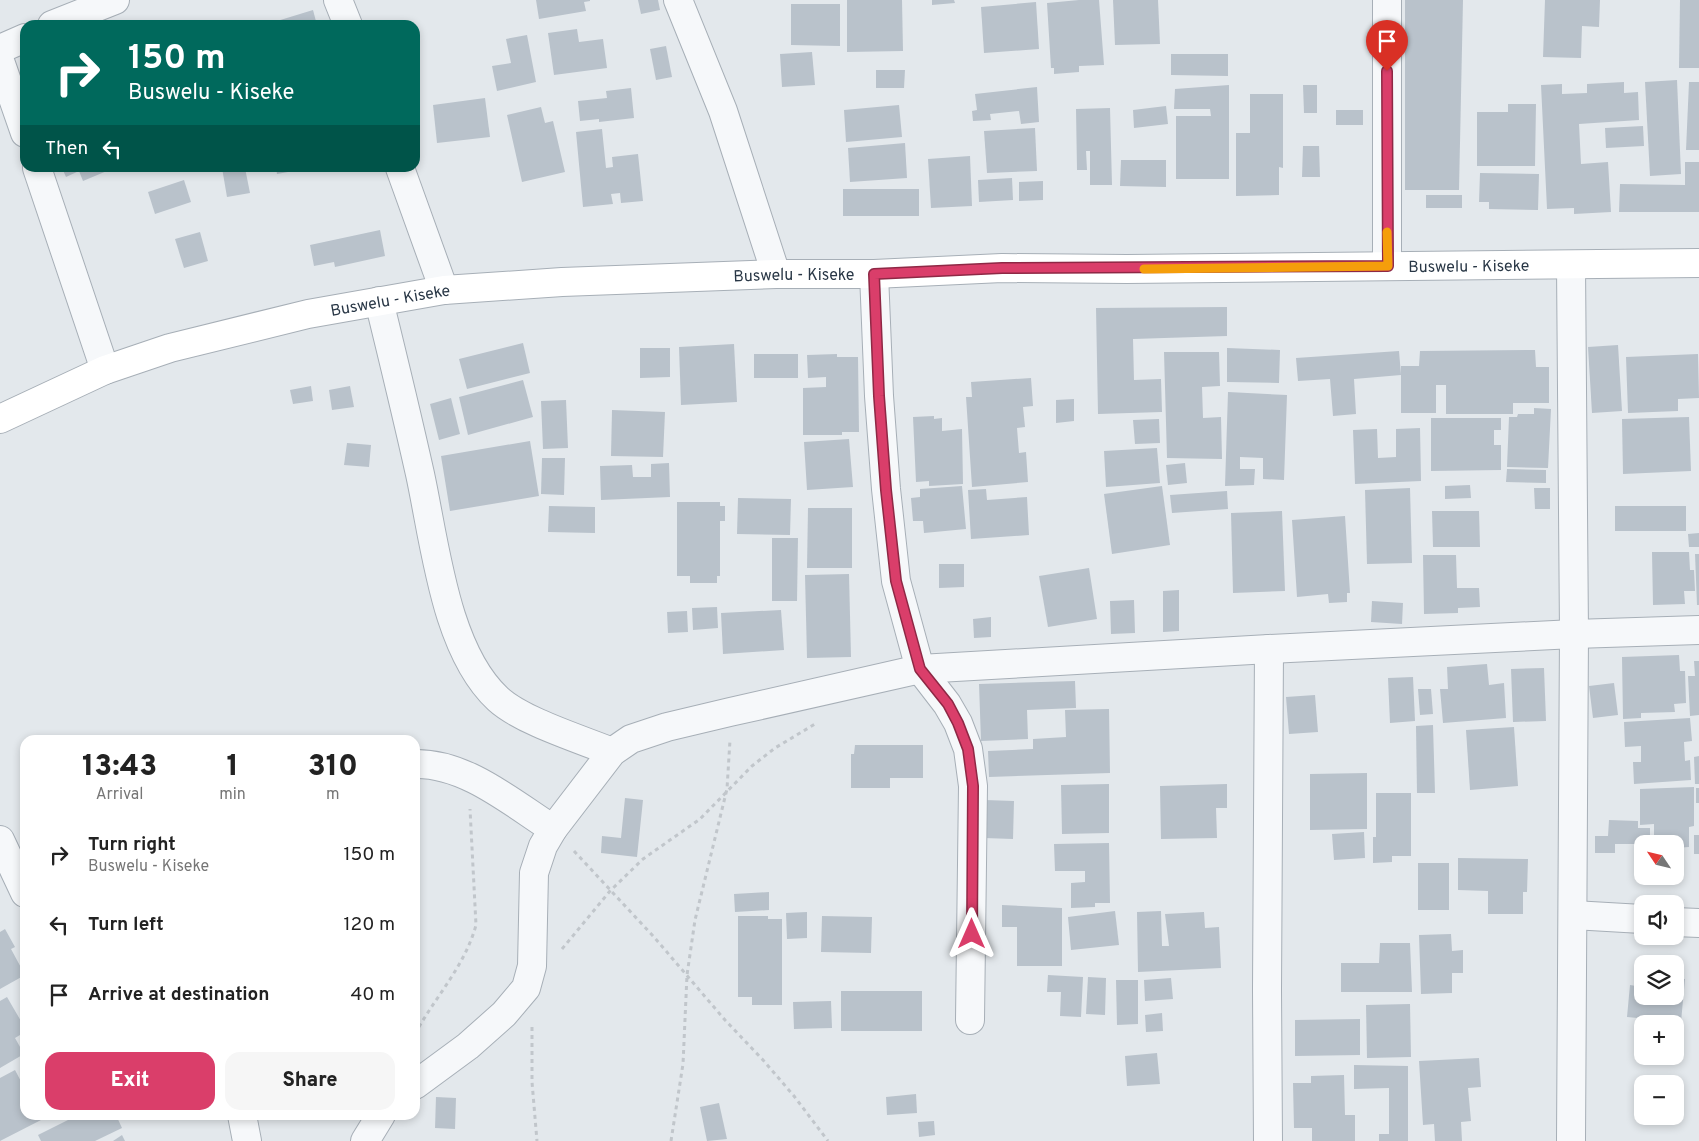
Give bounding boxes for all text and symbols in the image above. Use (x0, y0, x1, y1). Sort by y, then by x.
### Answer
pin (1366, 20, 1408, 71)
icon: arrive (1373, 27, 1401, 55)
text: 150 m (128, 37, 226, 81)
icon: right (45, 40, 110, 105)
text: Buswelu - Kiseke (128, 80, 294, 107)
icon: left (98, 135, 126, 163)
text: Then (45, 137, 88, 161)
street label: Buswelu - Kiseke (1408, 257, 1529, 278)
street label: Buswelu - Kiseke (733, 266, 854, 288)
street label: Buswelu - Kiseke (329, 282, 451, 322)
text: 13:43 (82, 749, 157, 786)
text: 1 (226, 749, 239, 786)
text: 310 (308, 749, 358, 786)
text: Arrival (96, 785, 143, 805)
text: min (219, 785, 246, 805)
text: m (326, 785, 340, 805)
text: Turn right (88, 833, 176, 857)
north arrow (1634, 835, 1684, 885)
map controls (1634, 835, 1684, 1125)
icon: right (45, 841, 73, 869)
text: 150 m (343, 843, 395, 867)
text: Buswelu - Kiseke (88, 857, 209, 877)
button: sound (1634, 895, 1684, 945)
position arrow (945, 907, 997, 959)
icon: left (45, 911, 73, 939)
text: Turn left (88, 913, 164, 937)
text: 120 m (344, 913, 395, 937)
button: layers (1634, 955, 1684, 1005)
icon: arrive (45, 981, 73, 1009)
text: Arrive at destination (88, 983, 269, 1007)
text: 40 m (350, 983, 395, 1007)
button: + (1634, 1015, 1684, 1065)
button: Exit (45, 1052, 215, 1110)
button: Share (225, 1052, 395, 1110)
button: − (1634, 1075, 1684, 1125)

